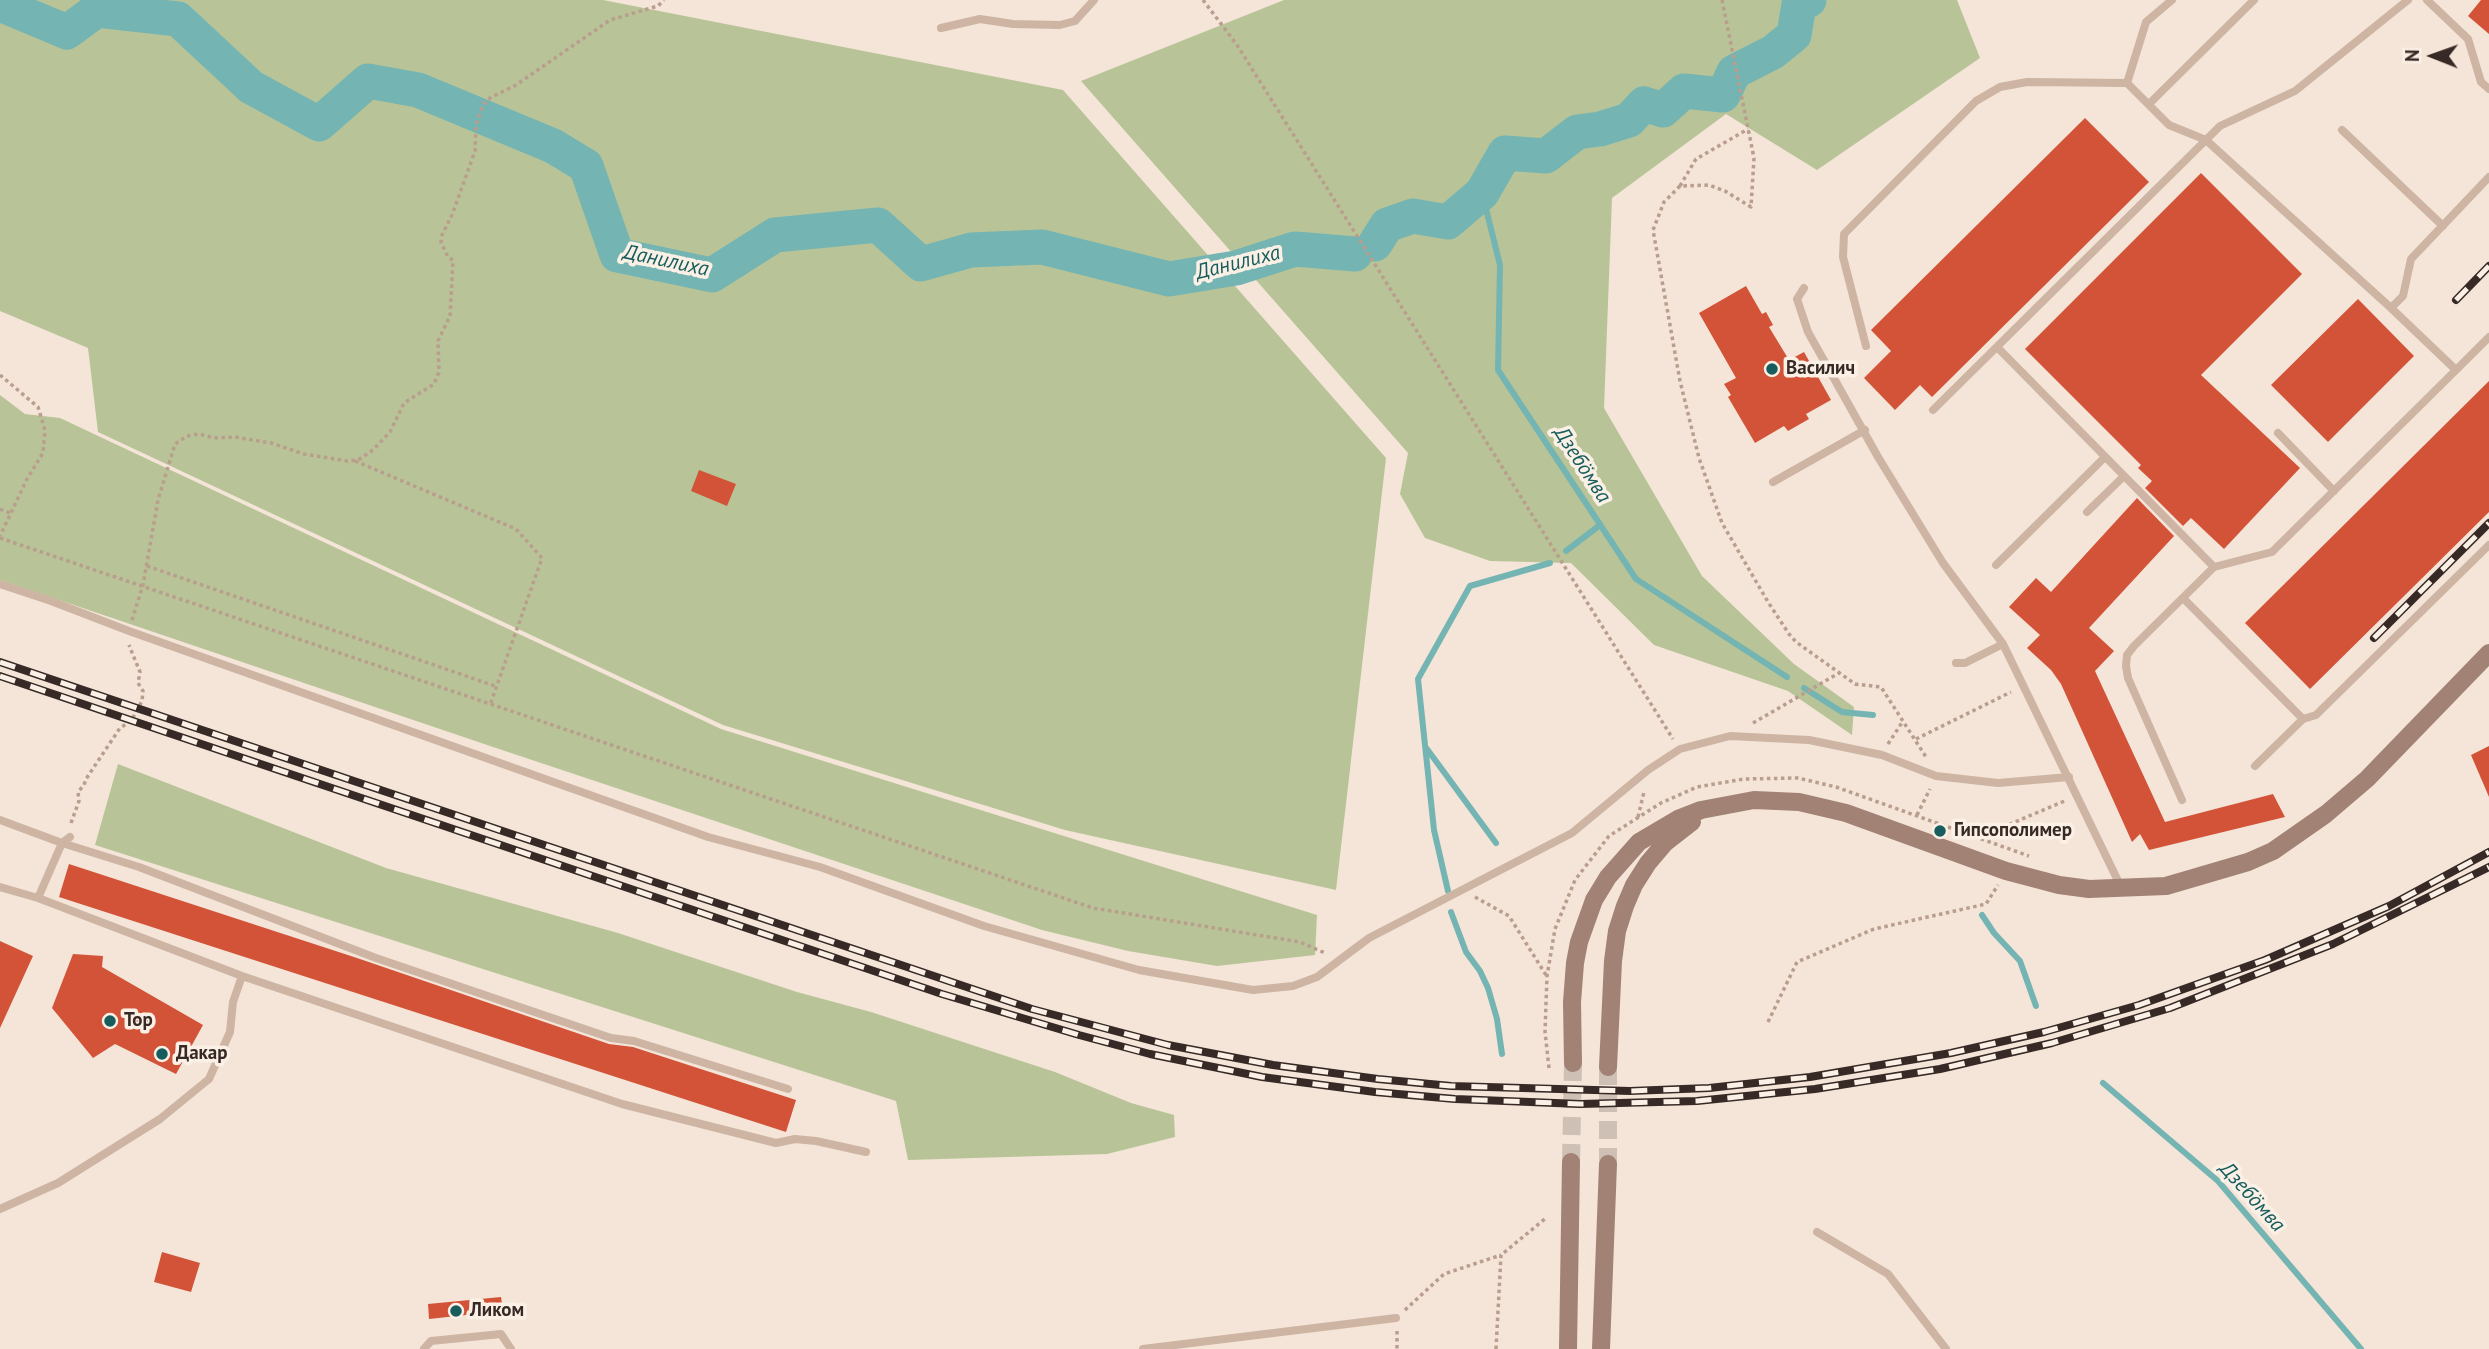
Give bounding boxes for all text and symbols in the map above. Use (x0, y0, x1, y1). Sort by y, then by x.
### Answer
north arrow (2398, 21, 2468, 91)
text: N (2400, 49, 2424, 62)
water label: Данилиха (621, 240, 711, 282)
water label: Данилиха (1193, 240, 1283, 286)
place label: Василич (1786, 358, 1855, 380)
marker: Василич (1764, 361, 1780, 377)
water label: Дзебӧмва (1548, 422, 1616, 508)
place label: Гипсополимер (1954, 820, 2072, 842)
marker: Гипсополимер (1932, 823, 1948, 839)
place label: Тор (124, 1010, 153, 1032)
marker: Тор (102, 1013, 118, 1029)
place label: Дакар (176, 1043, 228, 1065)
marker: Дакар (154, 1046, 170, 1062)
water label: Дзебӧмва (2214, 1157, 2290, 1237)
place label: Ликом (470, 1300, 524, 1322)
marker: Ликом (448, 1303, 464, 1319)

